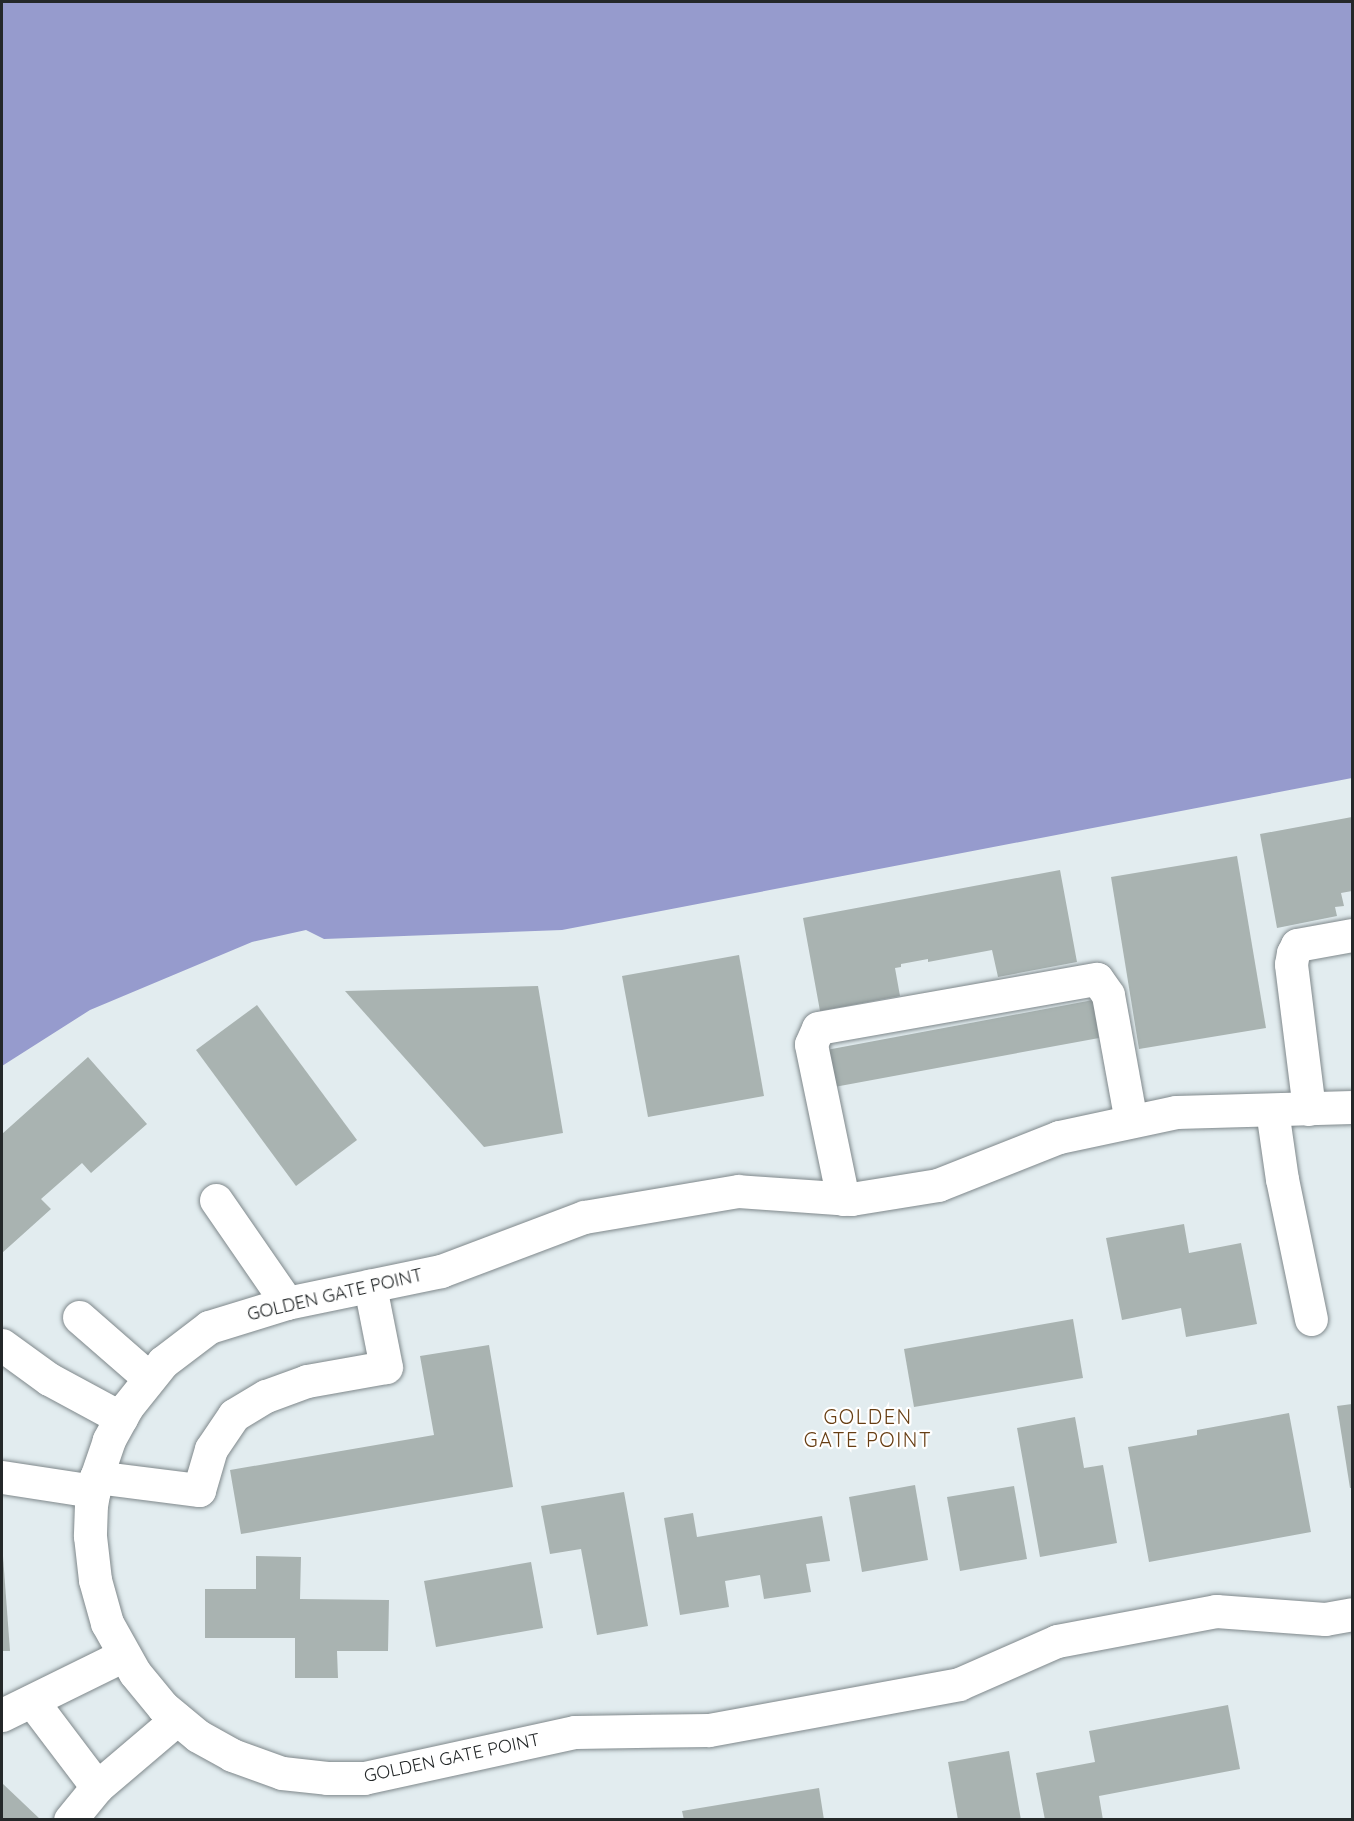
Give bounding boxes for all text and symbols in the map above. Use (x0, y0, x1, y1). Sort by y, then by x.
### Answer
street label: GOLDEN GATE POINT (245, 1264, 425, 1326)
district label: GOLDEN GATE POINT (804, 1404, 932, 1451)
street label: GOLDEN GATE POINT (362, 1729, 542, 1787)

